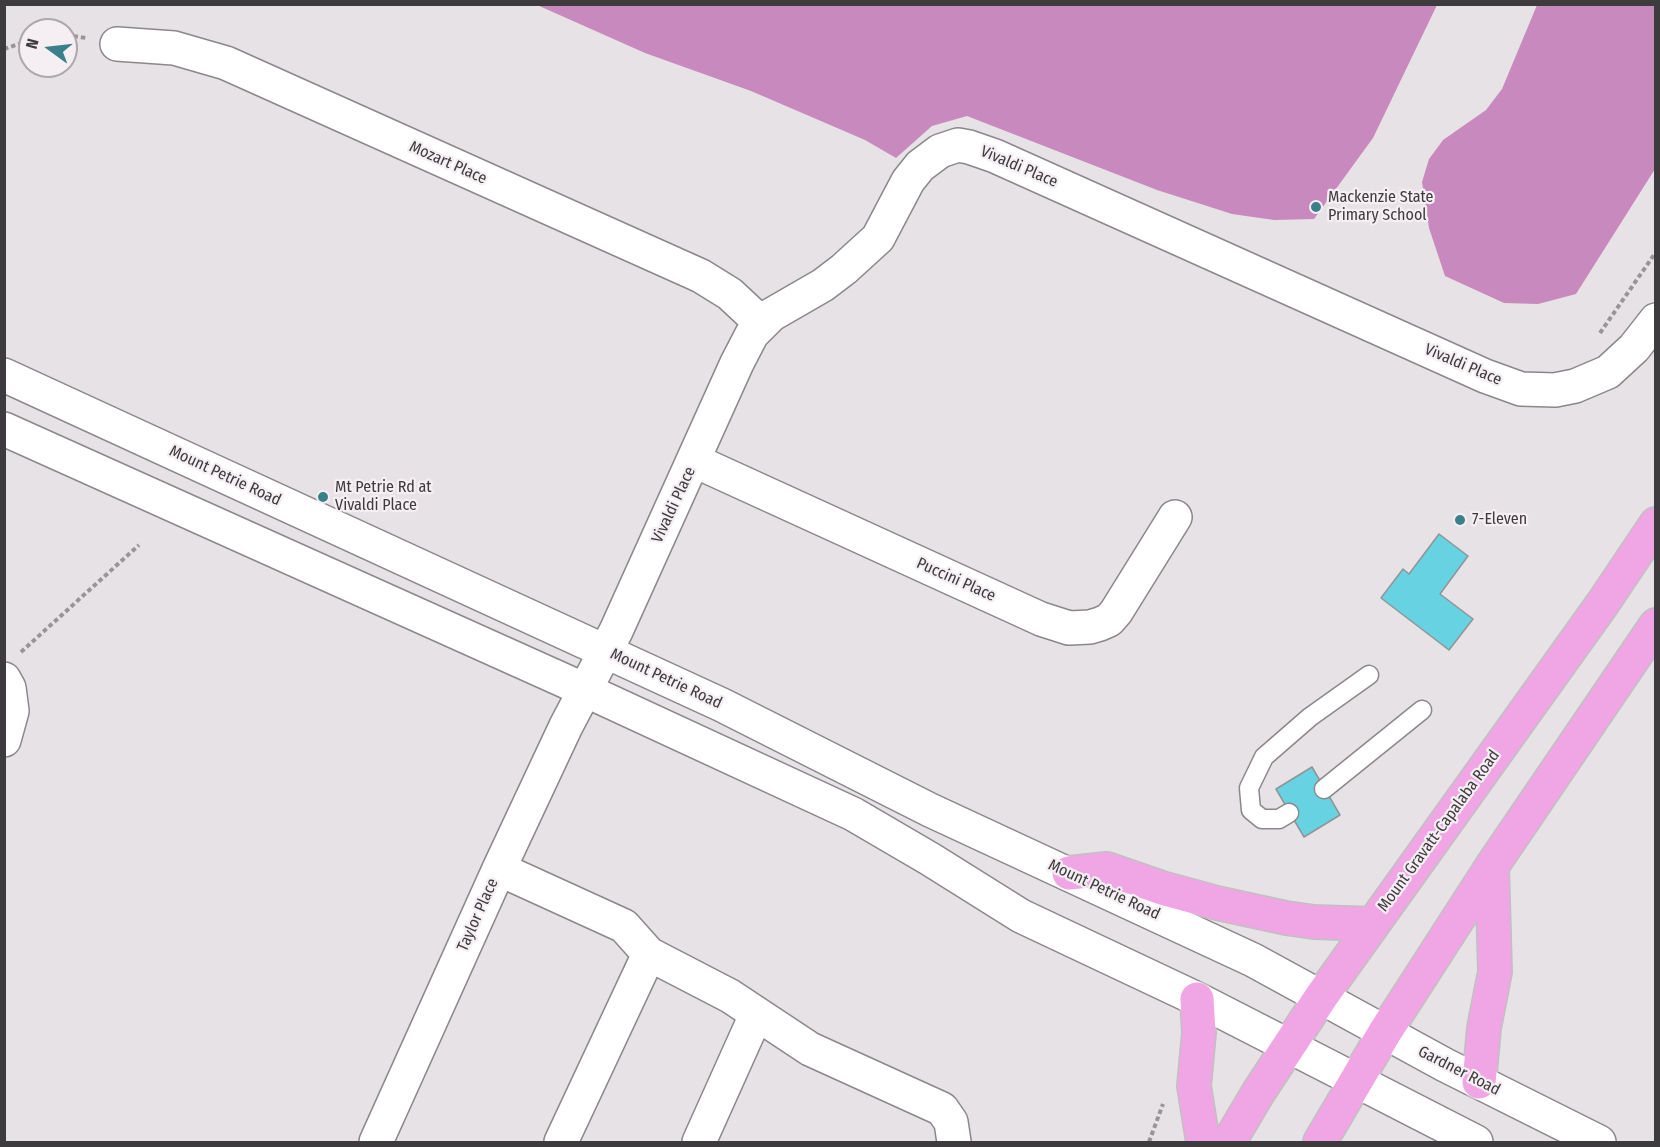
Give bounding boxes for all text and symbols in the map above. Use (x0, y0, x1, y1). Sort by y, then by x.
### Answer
north arrow (18, 18, 78, 78)
text: N (22, 37, 42, 51)
street label: Mozart Place (406, 137, 490, 189)
street label: Vivaldi Place (978, 142, 1060, 192)
place label: Mackenzie State Primary School (1328, 188, 1434, 226)
marker: Mackenzie State Primary School (1309, 200, 1323, 214)
street label: Vivaldi Place (1422, 340, 1504, 390)
street label: Mount Petrie Road (166, 442, 284, 510)
street label: Vivaldi Place (648, 464, 700, 546)
place label: Mt Petrie Rd at Vivaldi Place (335, 478, 432, 516)
marker: Mt Petrie Rd at Vivaldi Place (316, 490, 330, 504)
place label: 7-Eleven (1472, 510, 1527, 530)
marker: 7-Eleven (1453, 513, 1467, 527)
street label: Puccini Place (913, 554, 999, 606)
street label: Mount Petrie Road (607, 645, 725, 713)
street label: Mount Gravatt-Capalaba Road (1374, 747, 1504, 915)
street label: Mount Petrie Road (1045, 856, 1163, 924)
street label: Taylor Place (453, 876, 503, 954)
street label: Gardner Road (1415, 1042, 1503, 1100)

